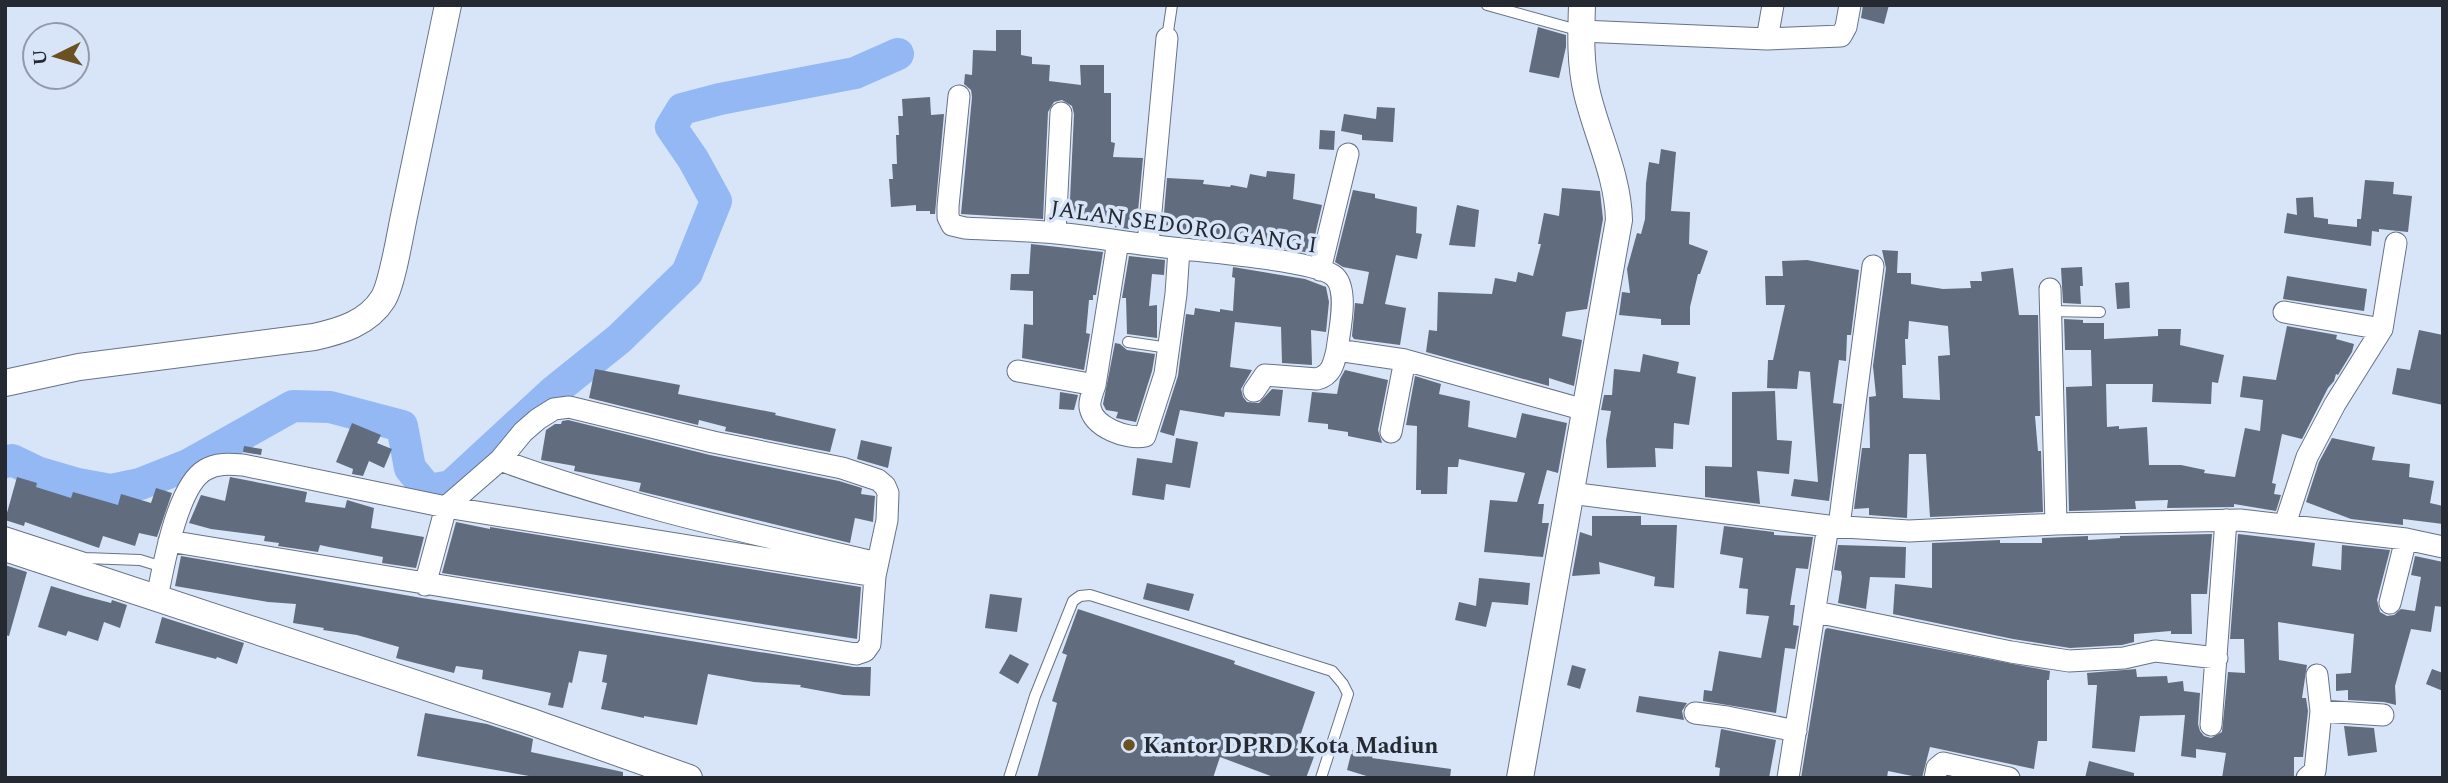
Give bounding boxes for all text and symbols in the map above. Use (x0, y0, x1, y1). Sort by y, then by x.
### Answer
north arrow (21, 21, 91, 91)
text: U (25, 48, 56, 67)
street label: JALAN SEDORO GANG I (1048, 191, 1320, 264)
place label: Kantor DPRD Kota Madiun (1143, 729, 1438, 764)
marker: Kantor DPRD Kota Madiun (1121, 737, 1137, 753)

